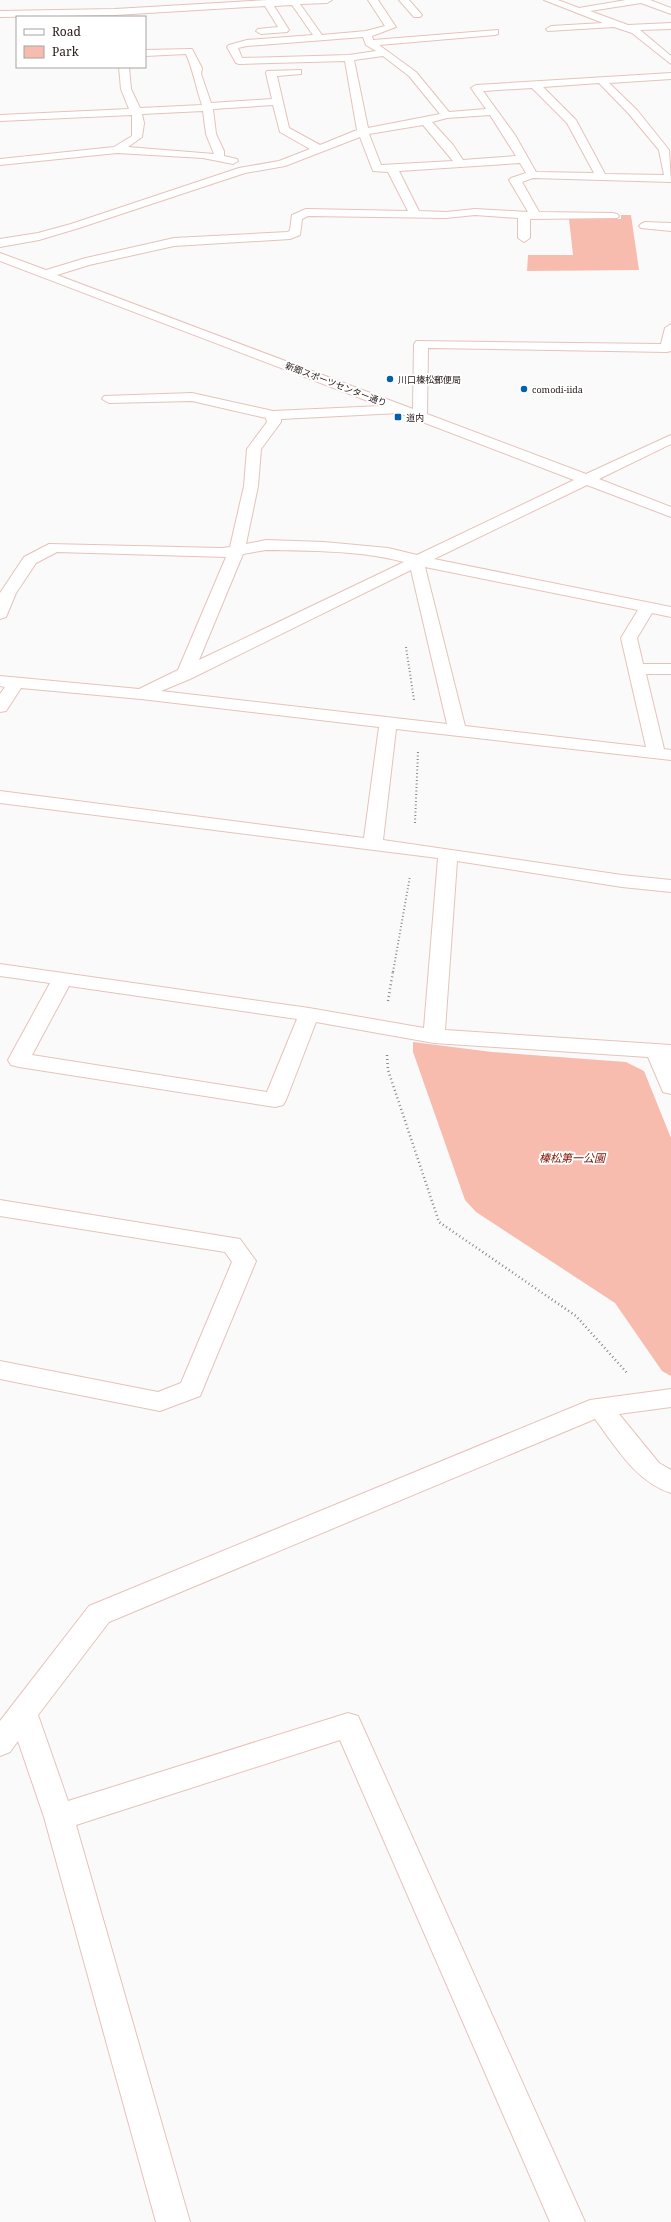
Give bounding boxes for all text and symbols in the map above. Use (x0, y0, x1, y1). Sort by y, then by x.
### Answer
legend (16, 16, 146, 68)
text: Road (52, 23, 82, 40)
text: Park (52, 43, 80, 60)
street label: 新郷スポーツセンター通り (283, 359, 389, 409)
place label: 川口榛松郵便局 (398, 373, 461, 386)
marker: 川口榛松郵便局 (385, 374, 395, 384)
place label: comodi-iida (532, 383, 583, 396)
marker: comodi-iida (519, 384, 529, 394)
place label: 道内 (406, 411, 424, 424)
marker: 道内 (393, 412, 403, 422)
park label: 榛松第一公園 (539, 1150, 607, 1165)

